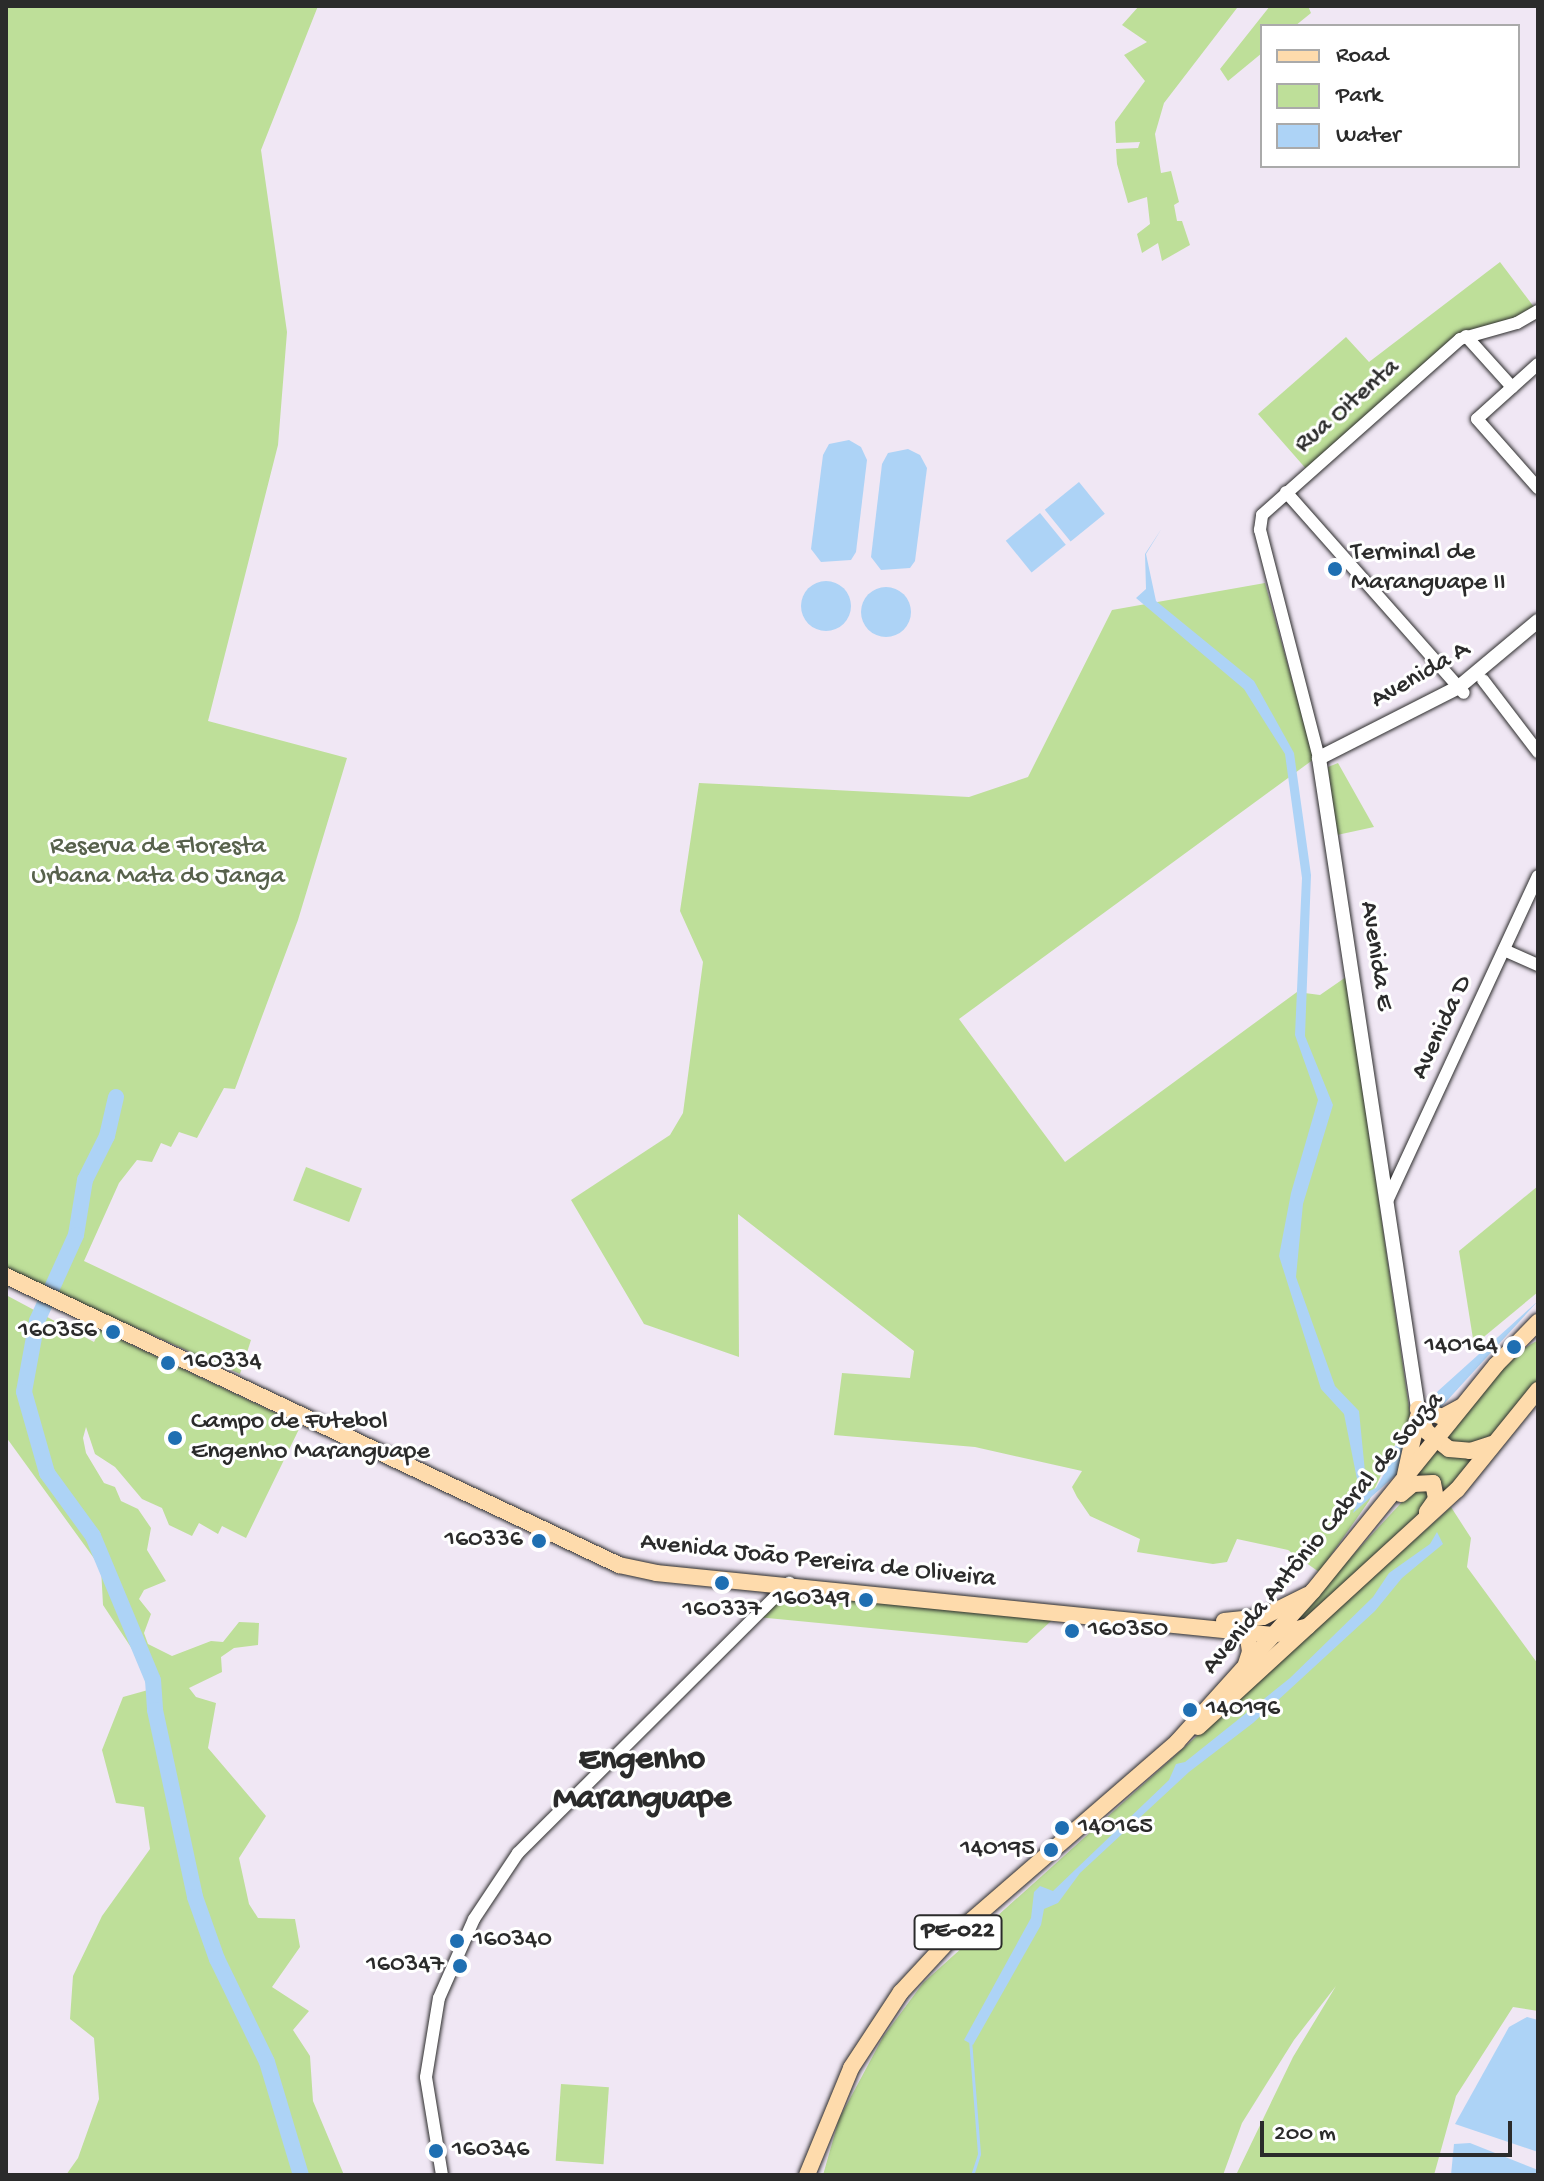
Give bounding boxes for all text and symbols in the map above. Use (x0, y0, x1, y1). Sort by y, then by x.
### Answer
legend (1260, 24, 1520, 168)
text: Road (1336, 42, 1388, 71)
text: Park (1336, 82, 1382, 111)
text: Water (1336, 122, 1400, 151)
street label: Rua Oitenta (1289, 353, 1407, 461)
place label: Terminal de Maranguape II (1351, 538, 1506, 600)
marker: Terminal de Maranguape II (1326, 560, 1344, 578)
street label: Avenida A (1366, 635, 1476, 717)
park label: Reserva de Floresta Urbana Mata do Janga (31, 832, 285, 894)
street label: Avenida E (1351, 899, 1399, 1013)
street label: Avenida D (1405, 971, 1481, 1085)
place label: 160356 (18, 1316, 97, 1348)
marker: 160356 (104, 1323, 122, 1341)
place label: 140164 (1424, 1331, 1498, 1363)
marker: 140164 (1505, 1338, 1523, 1356)
place label: 160334 (184, 1347, 262, 1379)
marker: 160334 (159, 1354, 177, 1372)
street label: Avenida Antônio Cabral de Souza (1196, 1386, 1452, 1682)
place label: Campo de Futebol Engenho Maranguape (191, 1407, 430, 1468)
marker: Campo de Futebol Engenho Maranguape (166, 1429, 184, 1447)
place label: 160336 (444, 1525, 523, 1557)
street label: Avenida João Pereira de Oliveira (639, 1528, 997, 1596)
marker: 160336 (530, 1532, 548, 1550)
marker: 160337 (713, 1574, 731, 1592)
place label: 160349 (773, 1584, 850, 1616)
marker: 160349 (857, 1591, 875, 1609)
place label: 160337 (683, 1595, 761, 1627)
place label: 160350 (1088, 1615, 1168, 1647)
marker: 160350 (1063, 1622, 1081, 1640)
place label: 140196 (1206, 1694, 1280, 1726)
marker: 140196 (1181, 1701, 1199, 1719)
district label: Engenho Maranguape (553, 1741, 731, 1820)
place label: 140165 (1078, 1812, 1153, 1844)
marker: 140165 (1053, 1819, 1071, 1837)
place label: 140195 (960, 1834, 1035, 1866)
marker: 140195 (1042, 1841, 1060, 1859)
road number: PE-022 (912, 1912, 1004, 1952)
place label: 160340 (473, 1925, 552, 1957)
marker: 160340 (448, 1932, 466, 1950)
place label: 160347 (366, 1950, 444, 1982)
marker: 160347 (451, 1957, 469, 1975)
scale bar (1264, 2105, 1516, 2155)
text: 200 m (1274, 2120, 1336, 2149)
place label: 160346 (452, 2135, 529, 2167)
marker: 160346 (427, 2142, 445, 2160)

